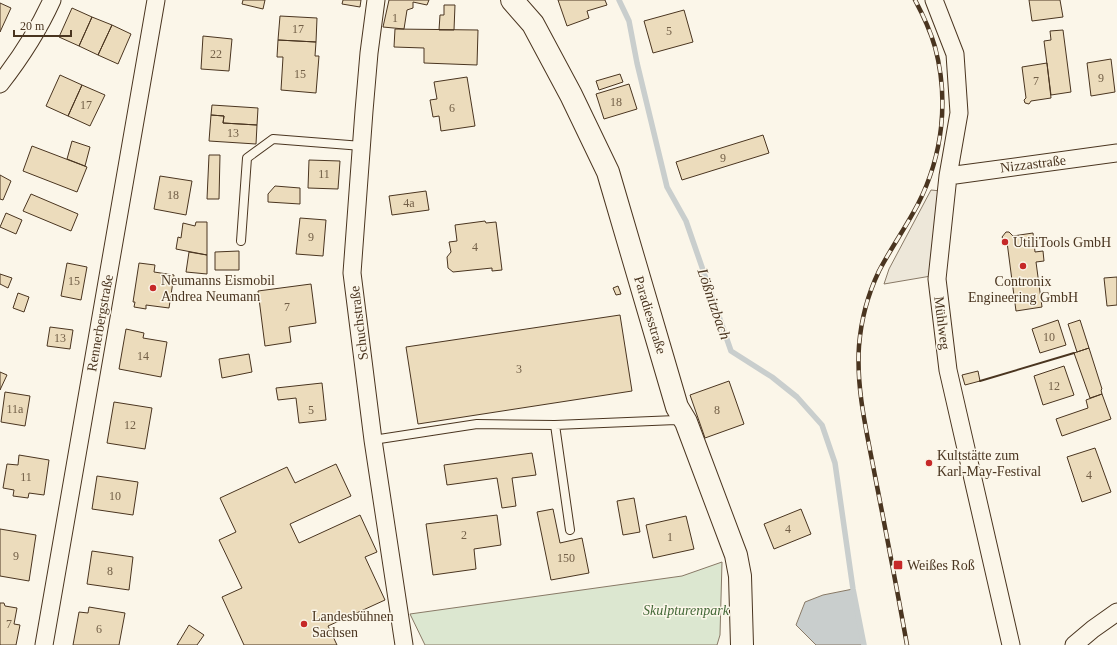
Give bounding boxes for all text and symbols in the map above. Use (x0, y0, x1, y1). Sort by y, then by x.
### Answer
house number: 1 (392, 11, 398, 25)
scale bar (14, 12, 71, 38)
text: 20 m (20, 19, 45, 33)
house number: 17 (292, 22, 304, 36)
house number: 5 (666, 24, 672, 38)
house number: 22 (210, 47, 222, 61)
house number: 15 (294, 67, 306, 81)
house number: 9 (1098, 71, 1104, 85)
house number: 7 (1033, 74, 1039, 88)
house number: 18 (610, 95, 622, 109)
house number: 17 (80, 98, 92, 112)
house number: 6 (449, 101, 455, 115)
house number: 13 (227, 126, 239, 140)
house number: 9 (720, 151, 726, 165)
street label: Nizzastraße (999, 153, 1067, 175)
house number: 11 (318, 167, 330, 181)
house number: 18 (167, 188, 179, 202)
house number: 4a (403, 196, 415, 210)
house number: 9 (308, 230, 314, 244)
place label: UtiliTools GmbH (1013, 235, 1111, 250)
marker: UtiliTools GmbH (1000, 237, 1010, 247)
house number: 4 (472, 240, 478, 254)
marker: Contronix Engineering GmbH (1018, 261, 1028, 271)
water label: Lößnitzbach (694, 265, 734, 342)
street label: Rennerbergstraße (84, 273, 116, 373)
place label: Neumanns Eismobil Andrea Neumann (161, 273, 275, 304)
house number: 15 (68, 274, 80, 288)
street label: Paradiesstraße (631, 274, 669, 356)
place label: Contronix Engineering GmbH (968, 274, 1078, 305)
marker: Neumanns Eismobil Andrea Neumann (148, 283, 158, 293)
street label: Schuchstraße (347, 285, 371, 361)
street label: Mühlweg (931, 295, 953, 351)
house number: 7 (284, 300, 290, 314)
house number: 10 (1043, 330, 1055, 344)
house number: 13 (54, 331, 66, 345)
house number: 14 (137, 349, 149, 363)
house number: 3 (516, 362, 522, 376)
house number: 12 (1048, 379, 1060, 393)
house number: 11a (7, 402, 24, 416)
house number: 5 (308, 403, 314, 417)
house number: 8 (714, 403, 720, 417)
house number: 12 (124, 418, 136, 432)
place label: Kultstätte zum Karl-May-Festival (937, 448, 1041, 479)
marker: Kultstätte zum Karl-May-Festival (924, 458, 934, 468)
house number: 4 (1086, 468, 1092, 482)
house number: 11 (20, 470, 32, 484)
house number: 10 (109, 489, 121, 503)
house number: 4 (785, 522, 791, 536)
house number: 2 (461, 528, 467, 542)
house number: 1 (667, 530, 673, 544)
house number: 9 (13, 549, 19, 563)
house number: 150 (557, 551, 575, 565)
place label: Weißes Roß (907, 558, 975, 573)
marker: Weißes Roß (892, 559, 904, 571)
house number: 8 (107, 564, 113, 578)
park label: Skulpturenpark (643, 603, 730, 618)
place label: Landesbühnen Sachsen (312, 609, 394, 640)
house number: 7 (6, 617, 12, 631)
marker: Landesbühnen Sachsen (299, 619, 309, 629)
house number: 6 (96, 622, 102, 636)

